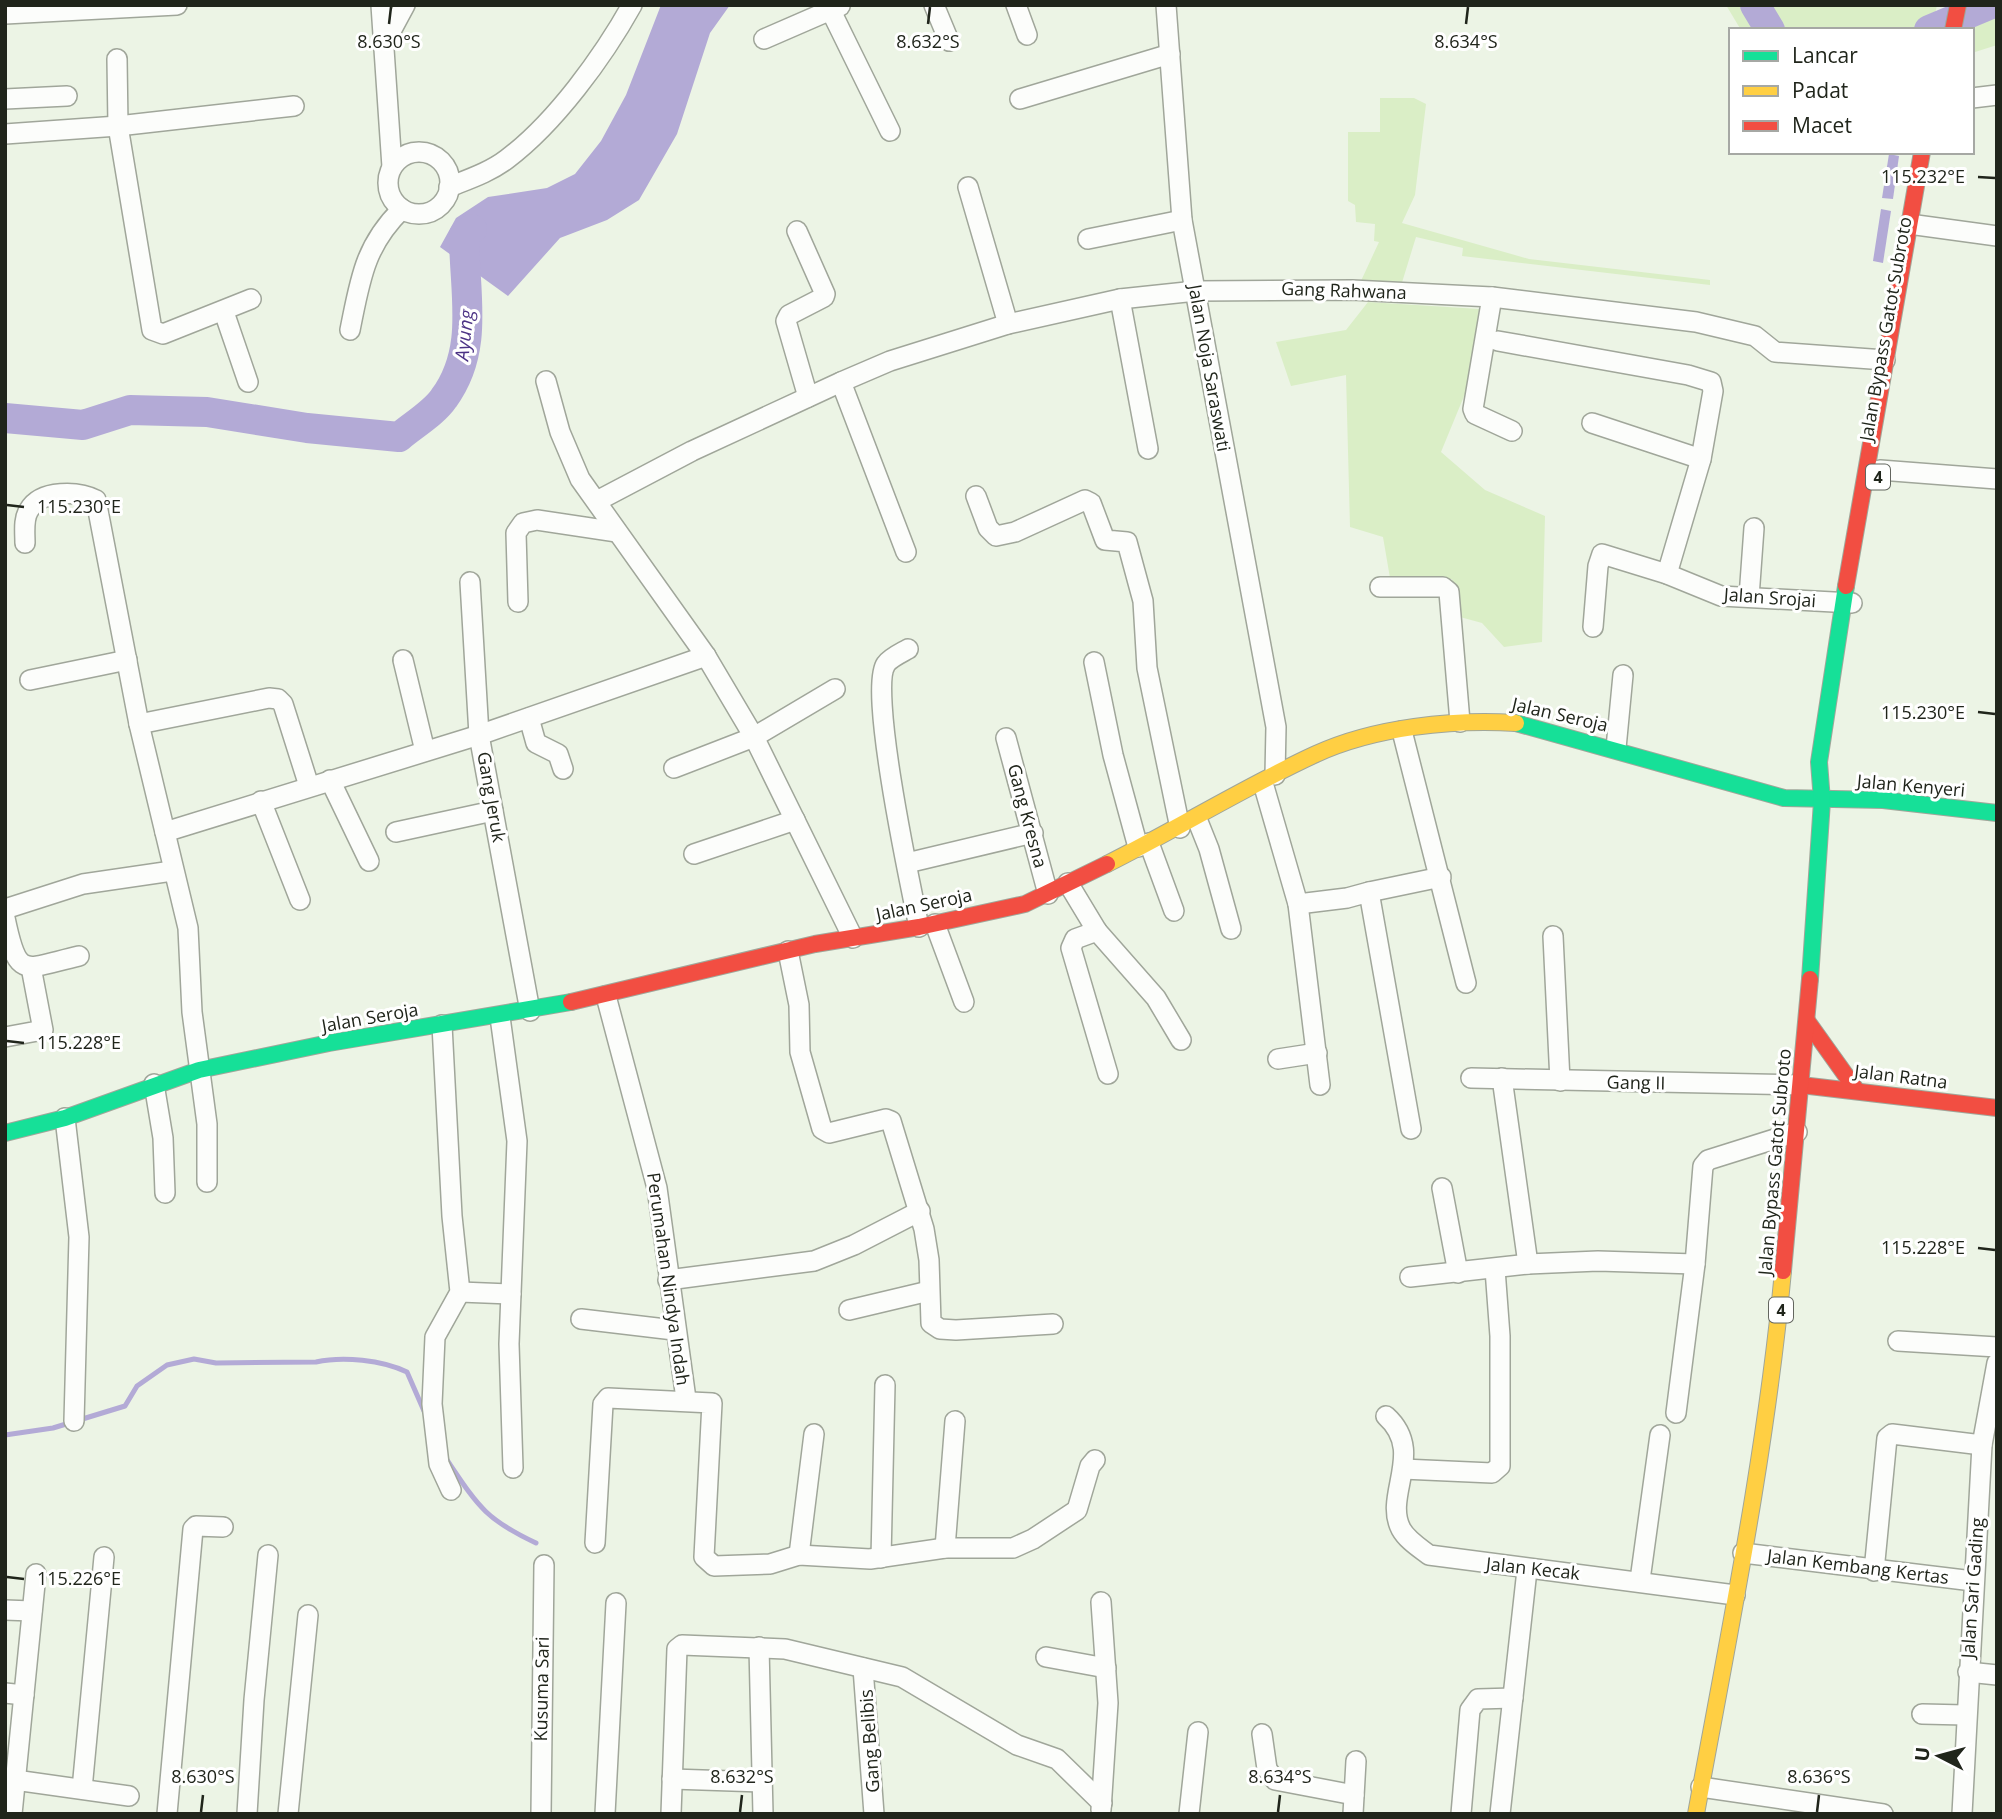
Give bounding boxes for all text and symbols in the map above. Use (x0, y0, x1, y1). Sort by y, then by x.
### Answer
legend (1729, 28, 1974, 154)
text: 8.630°S (357, 29, 421, 53)
text: 8.632°S (896, 29, 960, 53)
text: 8.634°S (1434, 29, 1498, 53)
text: Lancar (1792, 41, 1858, 69)
text: Padat (1792, 76, 1848, 104)
text: Macet (1792, 111, 1852, 139)
text: 115.232°E (1881, 164, 1965, 188)
street label: Jalan Bypass Gatot Subroto (1853, 215, 1917, 445)
street label: Gang Rahwana (1281, 276, 1407, 304)
street label: Jalan Noja Saraswati (1183, 280, 1237, 453)
water label: Ayung (448, 307, 480, 364)
road number: 4 (1866, 464, 1890, 490)
text: 115.230°E (37, 494, 121, 518)
street label: Jalan Srojai (1721, 582, 1817, 612)
street label: Jalan Seroja (1508, 691, 1611, 737)
text: 115.230°E (1881, 700, 1965, 724)
street label: Gang Jeruk (472, 750, 512, 844)
street label: Gang Kresna (1003, 761, 1053, 870)
street label: Jalan Kenyeri (1854, 768, 1966, 802)
street label: Jalan Seroja (872, 882, 974, 926)
street label: Jalan Seroja (318, 997, 420, 1038)
text: 115.228°E (37, 1030, 121, 1054)
street label: Jalan Bypass Gatot Subroto (1752, 1048, 1796, 1278)
street label: Jalan Ratna (1851, 1058, 1949, 1094)
street label: Gang II (1606, 1069, 1666, 1095)
street label: Perumahan Nindya Indah (642, 1171, 696, 1387)
text: 115.228°E (1881, 1235, 1965, 1259)
road number: 4 (1769, 1298, 1793, 1322)
street label: Jalan Sari Gading (1955, 1517, 1989, 1661)
street label: Jalan Kembang Kertas (1764, 1543, 1950, 1589)
street label: Jalan Kecak (1483, 1551, 1582, 1585)
text: 115.226°E (37, 1566, 121, 1590)
street label: Kusuma Sari (528, 1636, 554, 1742)
street label: Gang Belibis (853, 1689, 885, 1794)
north arrow (1904, 1721, 1974, 1791)
text: U (1908, 1746, 1936, 1763)
text: 8.630°S (171, 1764, 235, 1788)
text: 8.632°S (710, 1764, 774, 1788)
text: 8.634°S (1248, 1764, 1312, 1788)
text: 8.636°S (1787, 1764, 1851, 1788)

